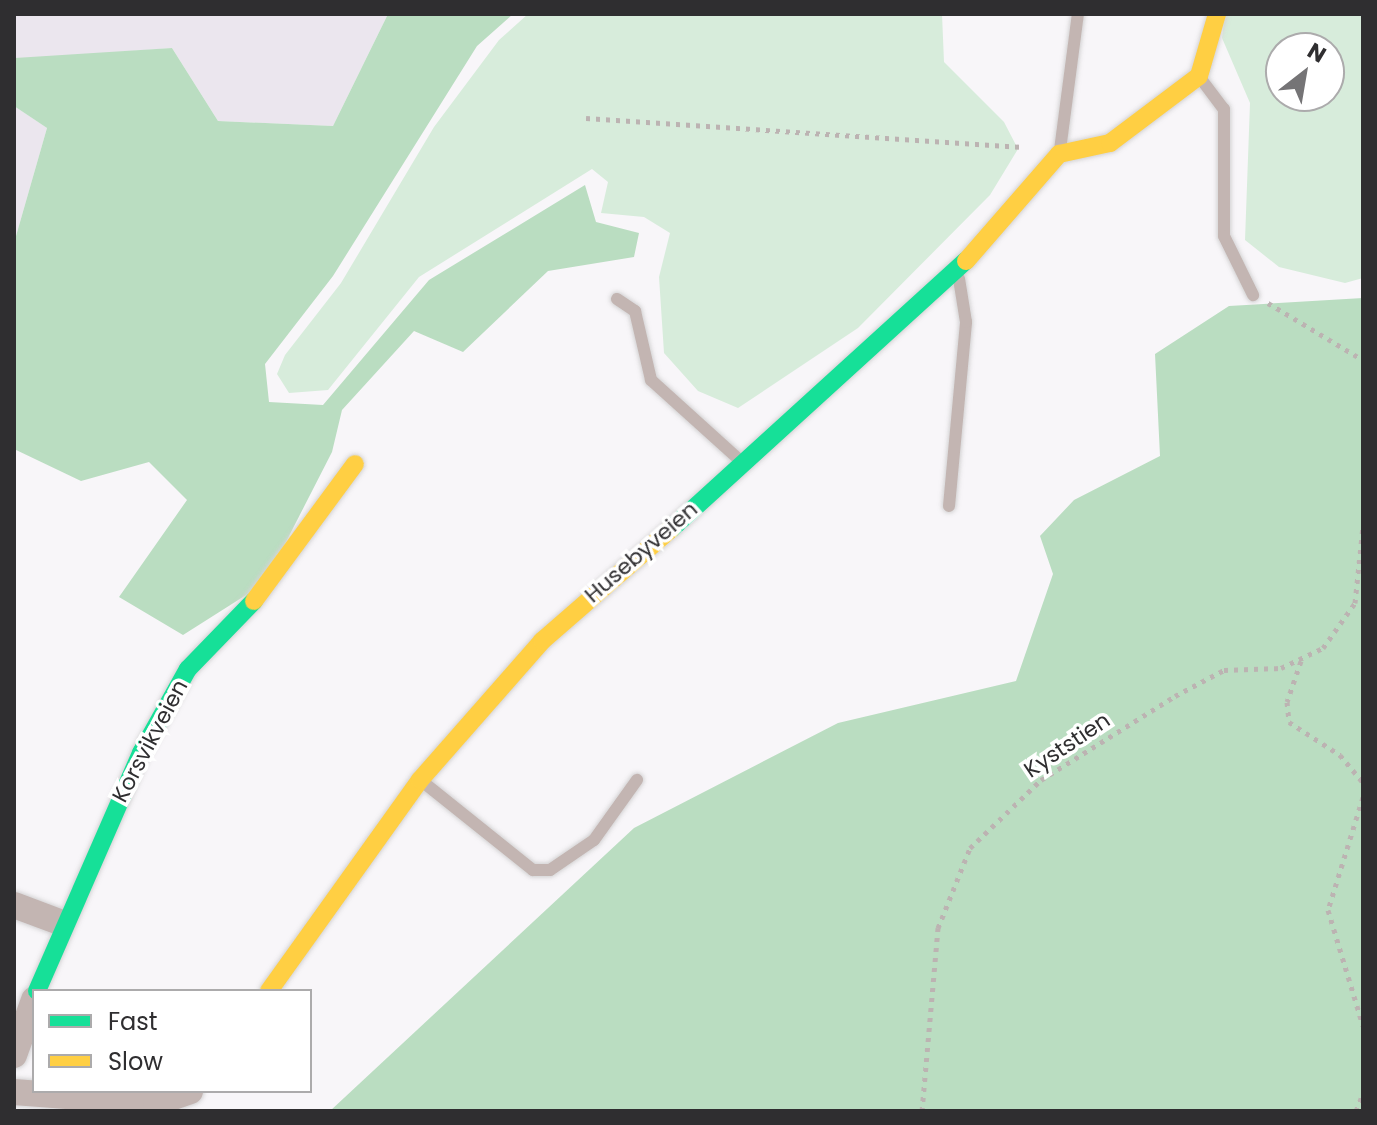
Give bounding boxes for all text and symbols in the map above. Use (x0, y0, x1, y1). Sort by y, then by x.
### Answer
north arrow (1265, 32, 1345, 112)
text: N (1302, 35, 1332, 70)
street label: Husebyveien (579, 496, 703, 608)
street label: Korsvikveien (107, 675, 193, 807)
street label: Kyststien (1019, 707, 1115, 783)
legend (32, 989, 312, 1093)
text: Fast (108, 1005, 158, 1038)
text: Slow (108, 1045, 163, 1078)

